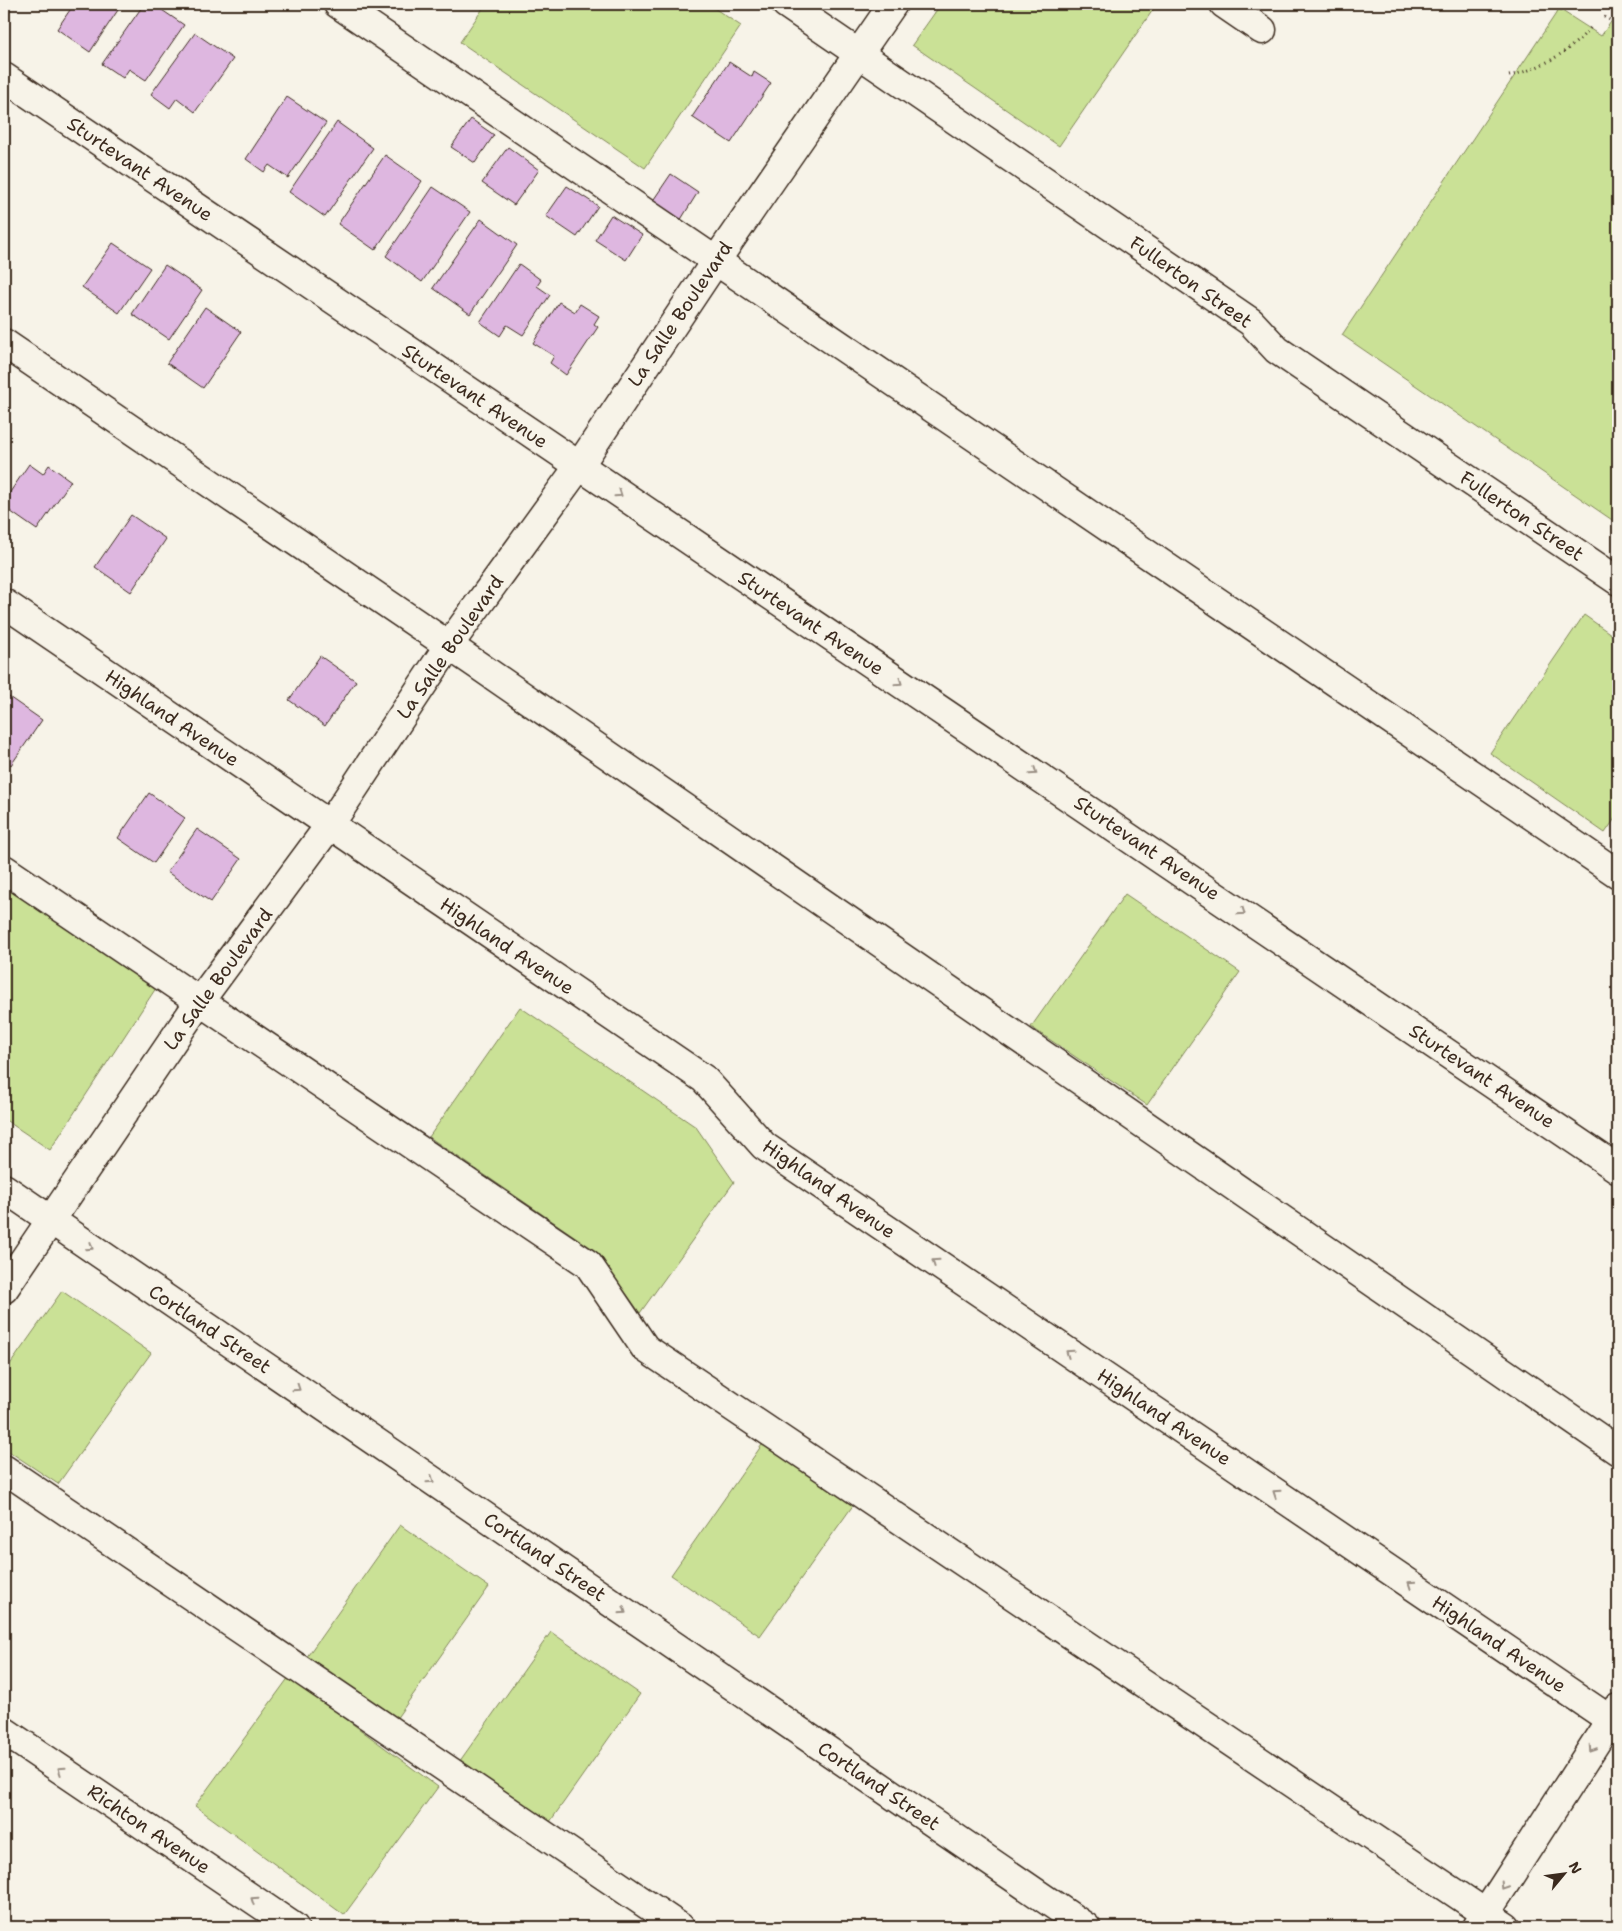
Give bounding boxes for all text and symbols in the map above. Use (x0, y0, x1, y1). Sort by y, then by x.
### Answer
street label: Sturtevant Avenue (62, 111, 218, 227)
street label: Fullerton Street (1125, 230, 1257, 334)
street label: La Salle Boulevard (622, 236, 738, 392)
street label: Sturtevant Avenue (397, 338, 553, 454)
street label: Fullerton Street (1455, 465, 1589, 567)
one-way arrow (613, 488, 623, 497)
street label: Sturtevant Avenue (733, 565, 889, 681)
street label: La Salle Boulevard (391, 570, 509, 724)
street label: Highland Avenue (100, 664, 244, 772)
one-way arrow (893, 676, 903, 685)
one-way arrow (1029, 766, 1038, 776)
street label: Sturtevant Avenue (1069, 790, 1225, 906)
street label: Highland Avenue (435, 892, 579, 1000)
street label: La Salle Boulevard (158, 903, 278, 1055)
one-way arrow (1236, 906, 1245, 915)
street label: Sturtevant Avenue (1404, 1018, 1560, 1134)
street label: Highland Avenue (758, 1134, 900, 1244)
one-way arrow (85, 1241, 94, 1250)
one-way arrow (931, 1259, 940, 1268)
street label: Cortland Street (144, 1279, 276, 1379)
one-way arrow (1065, 1350, 1075, 1359)
street label: Highland Avenue (1092, 1363, 1236, 1471)
one-way arrow (291, 1382, 301, 1391)
one-way arrow (425, 1474, 435, 1483)
one-way arrow (1272, 1490, 1282, 1499)
street label: Cortland Street (479, 1507, 611, 1607)
one-way arrow (1407, 1581, 1417, 1590)
street label: Highland Avenue (1427, 1590, 1571, 1698)
one-way arrow (617, 1605, 627, 1614)
street label: Cortland Street (813, 1736, 945, 1836)
one-way arrow (1588, 1743, 1598, 1752)
one-way arrow (57, 1767, 67, 1776)
street label: Richton Avenue (83, 1779, 215, 1879)
north arrow (1540, 1848, 1590, 1898)
text: N (1565, 1858, 1586, 1877)
one-way arrow (1501, 1880, 1510, 1889)
one-way arrow (250, 1897, 259, 1906)

